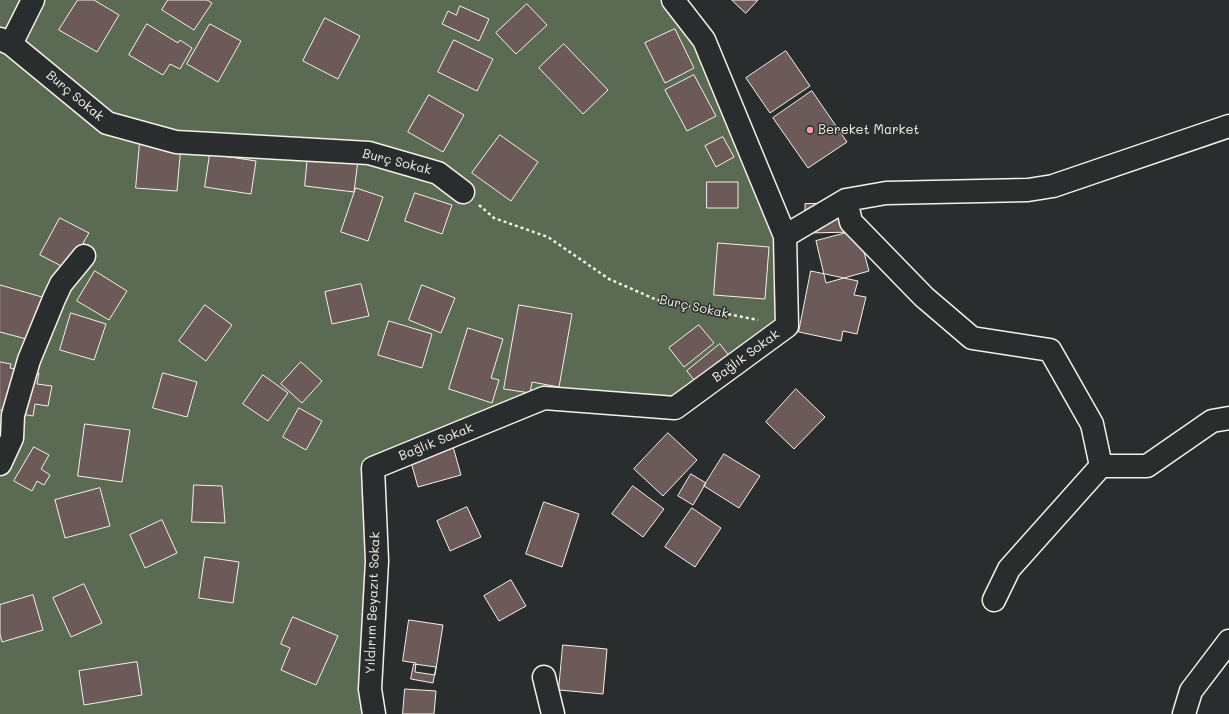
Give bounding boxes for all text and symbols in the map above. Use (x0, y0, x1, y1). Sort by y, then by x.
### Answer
street label: Burç Sokak (43, 67, 107, 125)
place label: Bereket Market (818, 122, 919, 138)
marker: Bereket Market (805, 125, 815, 135)
street label: Burç Sokak (361, 146, 433, 178)
street label: Burç Sokak (658, 292, 730, 322)
street label: Bağlık Sokak (709, 326, 783, 386)
street label: Bağlık Sokak (396, 420, 476, 464)
street label: Yıldırım Beyazıt Sokak (363, 532, 383, 674)

